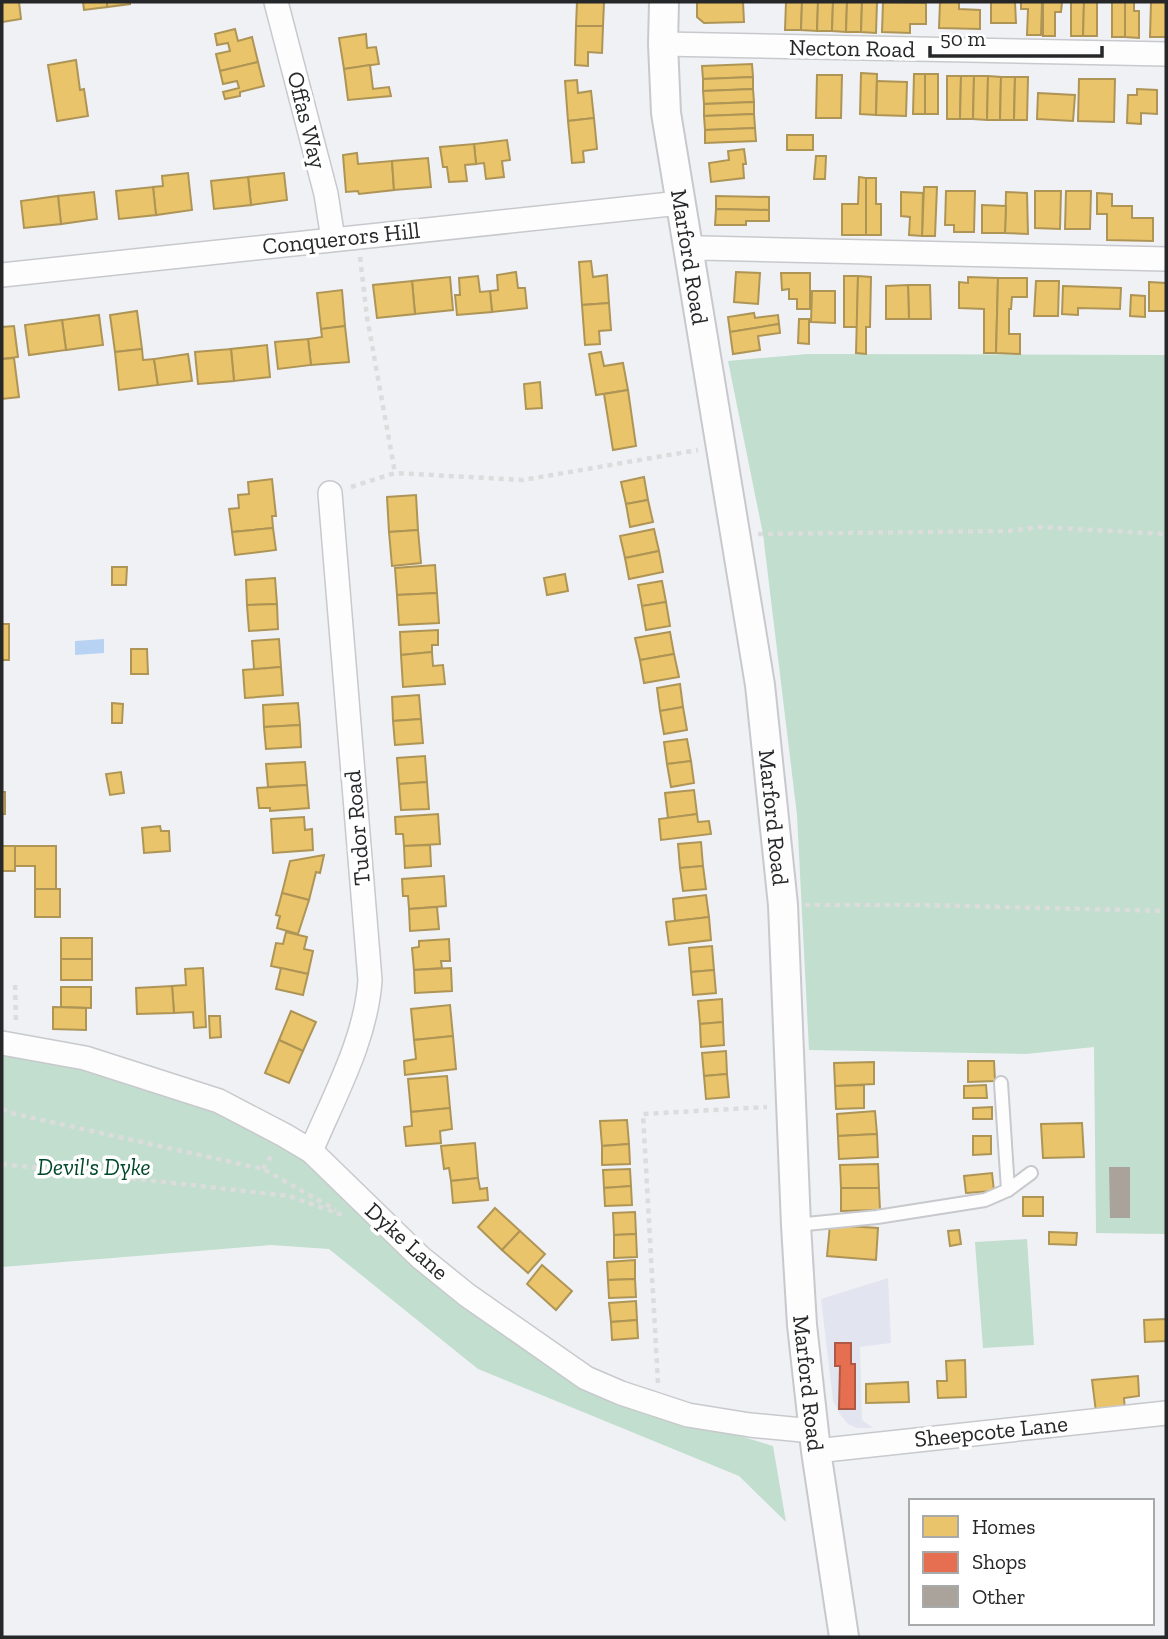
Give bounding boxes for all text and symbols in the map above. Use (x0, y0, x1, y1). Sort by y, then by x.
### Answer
scale bar (930, 14, 1102, 58)
text: 50 m (940, 26, 986, 51)
street label: Necton Road (789, 33, 916, 63)
street label: Offas Way (281, 68, 333, 172)
street label: Marford Road (665, 187, 715, 327)
street label: Conquerors Hill (261, 216, 421, 260)
street label: Marford Road (753, 748, 795, 887)
street label: Tudor Road (338, 769, 376, 887)
park label: Devil's Dyke (37, 1153, 151, 1181)
street label: Dyke Lane (359, 1196, 455, 1286)
street label: Marford Road (787, 1314, 830, 1453)
street label: Sheepcote Lane (913, 1409, 1069, 1453)
legend (909, 1499, 1154, 1625)
text: Homes (972, 1514, 1035, 1539)
text: Shops (972, 1549, 1026, 1574)
text: Other (972, 1584, 1026, 1609)

